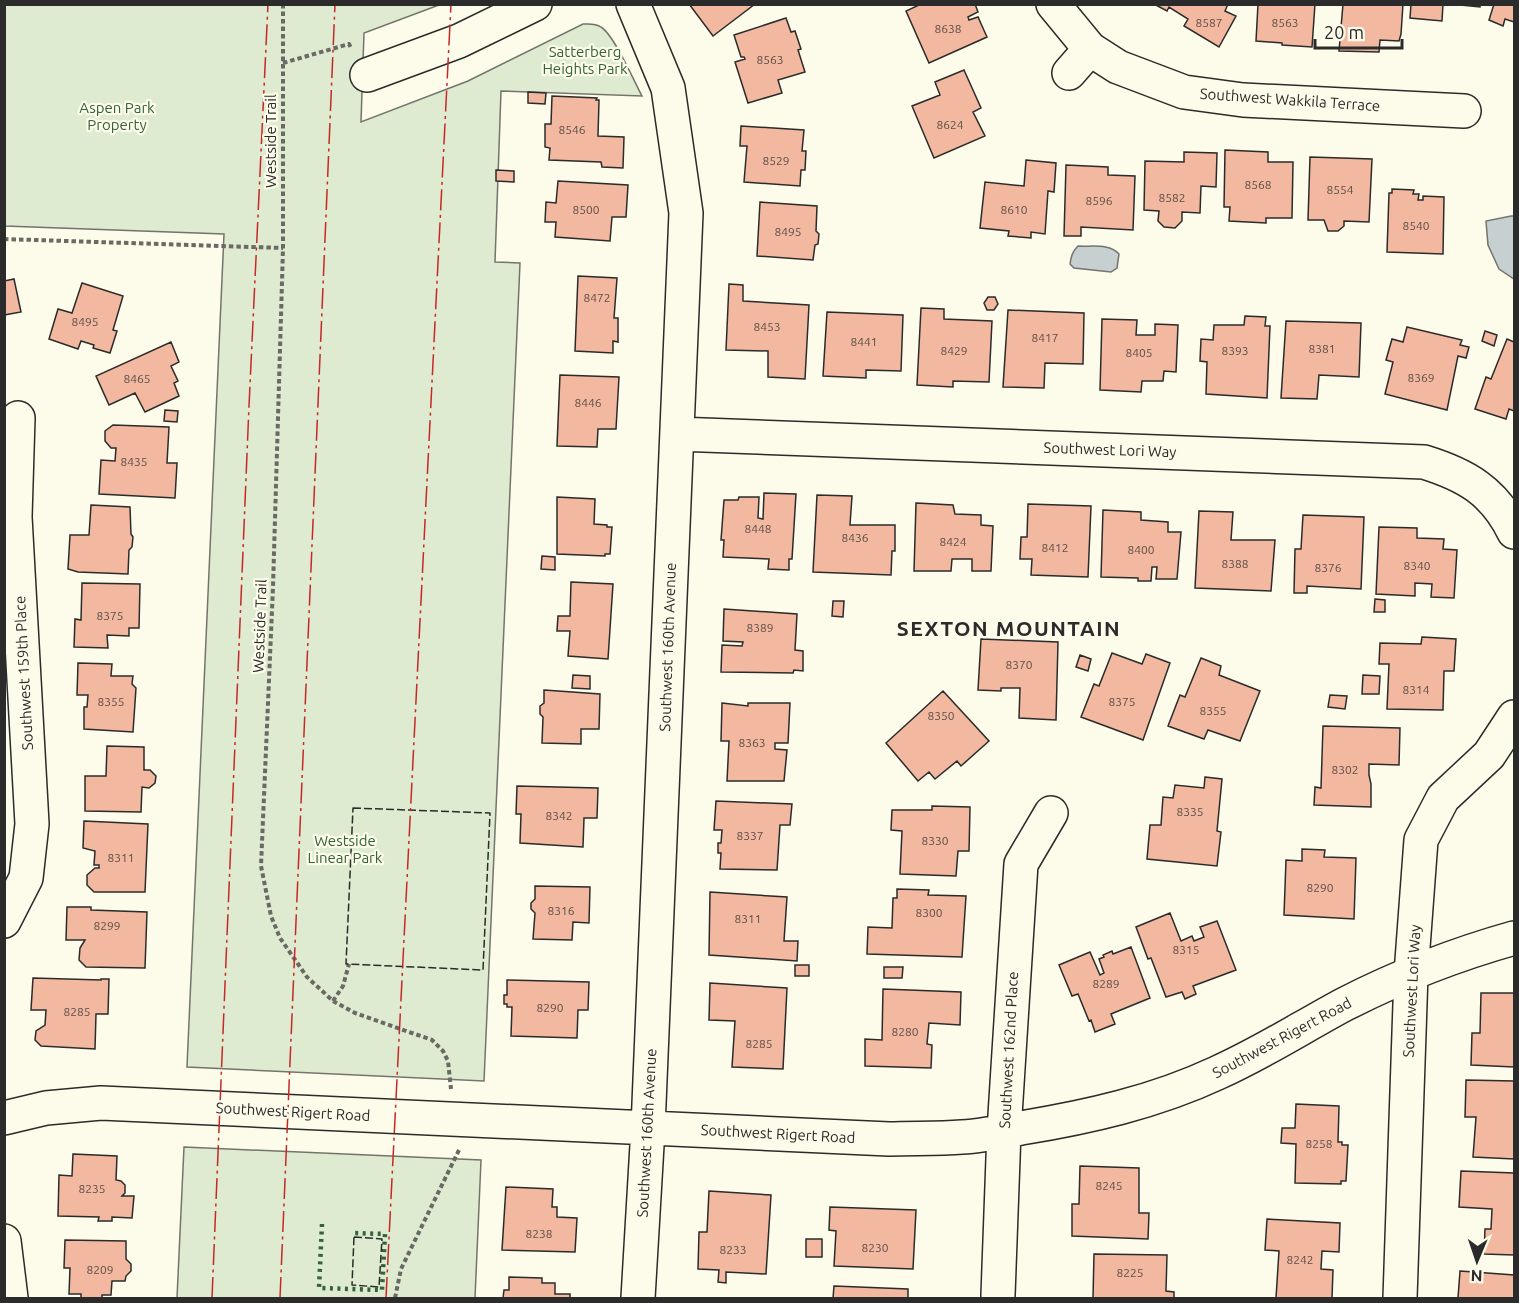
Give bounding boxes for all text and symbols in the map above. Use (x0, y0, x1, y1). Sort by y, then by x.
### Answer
scale bar (1315, 12, 1402, 50)
house number: 8587 (1195, 16, 1223, 29)
house number: 8563 (1271, 16, 1299, 29)
house number: 8638 (934, 22, 962, 35)
text: 20 m (1324, 22, 1364, 42)
park label: Satterberg Heights Park (542, 43, 628, 77)
house number: 8563 (756, 53, 784, 66)
street label: Southwest Wakkila Terrace (1199, 85, 1381, 114)
street label: Westside Trail (262, 94, 279, 188)
park label: Aspen Park Property (79, 99, 155, 133)
house number: 8624 (936, 118, 964, 131)
house number: 8546 (558, 123, 586, 136)
house number: 8529 (762, 154, 790, 167)
house number: 8568 (1244, 178, 1272, 191)
house number: 8554 (1326, 183, 1354, 196)
house number: 8582 (1158, 191, 1186, 204)
house number: 8596 (1085, 194, 1113, 207)
house number: 8500 (572, 203, 600, 216)
house number: 8610 (1000, 203, 1028, 216)
house number: 8540 (1402, 219, 1430, 232)
house number: 8495 (774, 225, 802, 238)
house number: 8472 (583, 291, 611, 304)
house number: 8495 (71, 315, 99, 328)
house number: 8453 (753, 320, 781, 333)
house number: 8417 (1031, 331, 1059, 344)
house number: 8441 (850, 335, 878, 348)
house number: 8381 (1308, 342, 1336, 355)
house number: 8429 (940, 344, 968, 357)
house number: 8393 (1221, 344, 1249, 357)
house number: 8405 (1125, 346, 1153, 359)
house number: 8369 (1407, 371, 1435, 384)
house number: 8465 (123, 372, 151, 385)
house number: 8446 (574, 396, 602, 409)
street label: Southwest Lori Way (1043, 439, 1177, 460)
house number: 8435 (120, 455, 148, 468)
house number: 8448 (744, 522, 772, 535)
house number: 8436 (841, 531, 869, 544)
house number: 8424 (939, 535, 967, 548)
house number: 8412 (1041, 541, 1069, 554)
house number: 8400 (1127, 543, 1155, 556)
house number: 8388 (1221, 557, 1249, 570)
house number: 8340 (1403, 559, 1431, 572)
house number: 8376 (1314, 561, 1342, 574)
street label: Southwest 160th Avenue (656, 562, 679, 732)
street label: Westside Trail (249, 579, 270, 673)
street label: Southwest 159th Place (11, 595, 36, 751)
house number: 8375 (96, 609, 124, 622)
district label: SEXTON MOUNTAIN (897, 616, 1121, 640)
house number: 8389 (746, 621, 774, 634)
house number: 8370 (1005, 658, 1033, 671)
house number: 8314 (1402, 683, 1430, 696)
house number: 8355 (97, 695, 125, 708)
house number: 8375 (1108, 695, 1136, 708)
house number: 8355 (1199, 704, 1227, 717)
house number: 8350 (927, 709, 955, 722)
house number: 8363 (738, 736, 766, 749)
house number: 8302 (1331, 763, 1359, 776)
house number: 8335 (1176, 805, 1204, 818)
house number: 8342 (545, 809, 573, 822)
house number: 8337 (736, 829, 764, 842)
park label: Westside Linear Park (308, 832, 383, 866)
house number: 8330 (921, 834, 949, 847)
house number: 8311 (107, 851, 135, 864)
house number: 8290 (1306, 881, 1334, 894)
house number: 8316 (547, 904, 575, 917)
house number: 8300 (915, 906, 943, 919)
house number: 8311 (734, 912, 762, 925)
house number: 8299 (93, 919, 121, 932)
street label: Southwest Lori Way (1400, 924, 1423, 1058)
house number: 8315 (1172, 943, 1200, 956)
street label: Southwest 162nd Place (996, 971, 1021, 1129)
house number: 8289 (1092, 977, 1120, 990)
street label: Southwest Rigert Road (1209, 994, 1354, 1081)
house number: 8290 (536, 1001, 564, 1014)
house number: 8285 (63, 1005, 91, 1018)
house number: 8280 (891, 1025, 919, 1038)
house number: 8285 (745, 1037, 773, 1050)
street label: Southwest 160th Avenue (634, 1048, 659, 1218)
street label: Southwest Rigert Road (215, 1099, 371, 1124)
street label: Southwest Rigert Road (700, 1121, 856, 1146)
house number: 8258 (1305, 1137, 1333, 1150)
house number: 8245 (1095, 1179, 1123, 1192)
house number: 8235 (78, 1182, 106, 1195)
house number: 8238 (525, 1227, 553, 1240)
north arrow (1447, 1231, 1507, 1291)
house number: 8230 (861, 1241, 889, 1254)
house number: 8233 (719, 1243, 747, 1256)
house number: 8242 (1286, 1253, 1314, 1266)
house number: 8209 (86, 1263, 114, 1276)
house number: 8225 (1116, 1266, 1144, 1279)
text: N (1470, 1267, 1483, 1285)

